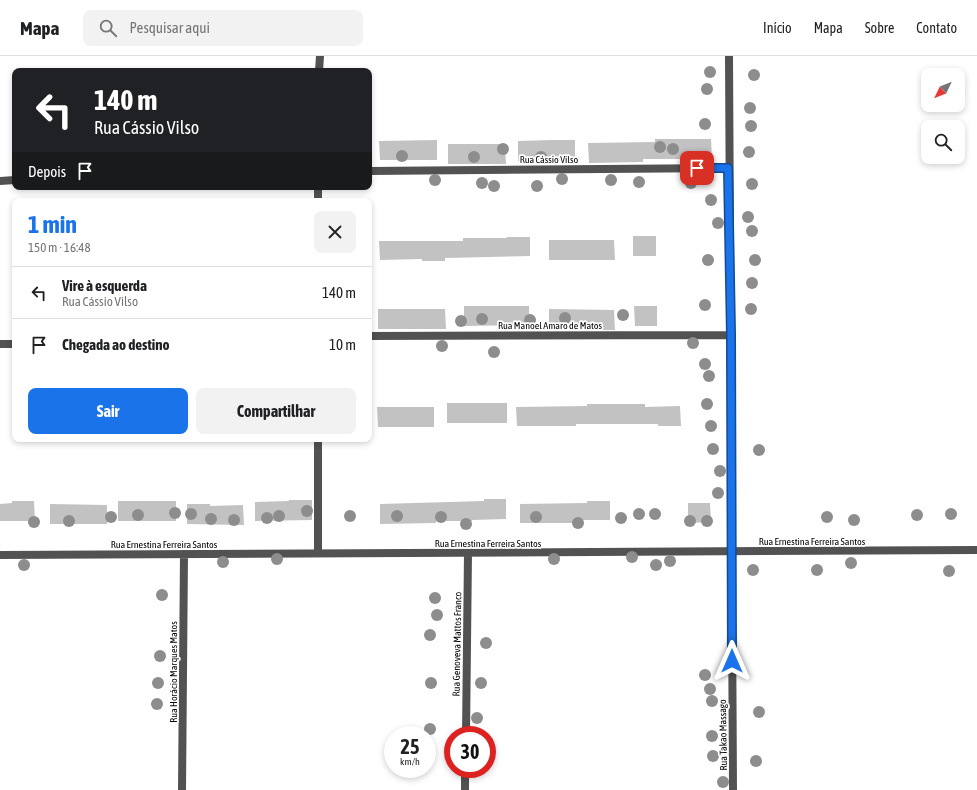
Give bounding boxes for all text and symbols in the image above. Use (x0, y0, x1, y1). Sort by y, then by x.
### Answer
search box (83, 10, 363, 46)
text: Mapa (20, 17, 59, 39)
icon: search (97, 17, 119, 39)
text: Pesquisar aqui (129, 19, 210, 36)
text: Início (763, 20, 792, 36)
text: Mapa (814, 20, 843, 36)
text: Sobre (865, 20, 894, 36)
text: Contato (916, 20, 957, 36)
north arrow (921, 68, 965, 112)
map controls (921, 68, 965, 164)
icon: left (28, 84, 80, 136)
text: 140 m (94, 84, 157, 116)
text: Rua Cássio Vilso (94, 117, 199, 138)
button: search (921, 120, 965, 164)
pin (680, 151, 714, 185)
street label: Rua Cássio Vilso (520, 154, 579, 165)
icon: arrive (686, 157, 708, 179)
icon: arrive (74, 160, 96, 182)
text: Depois (28, 163, 66, 180)
text: 1 min (28, 211, 77, 238)
button: close (314, 211, 356, 253)
text: 150 m · 16:48 (28, 240, 91, 255)
text: Vire à esquerda (62, 277, 147, 294)
icon: left (28, 282, 50, 304)
text: 140 m (322, 284, 356, 301)
text: Rua Cássio Vilso (62, 294, 138, 309)
street label: Rua Manoel Amaro de Matos (498, 320, 603, 331)
icon: arrive (28, 334, 50, 356)
text: Chegada ao destino (62, 336, 170, 353)
text: 10 m (329, 336, 356, 353)
button: Sair (28, 388, 188, 434)
button: Compartilhar (196, 388, 356, 434)
street label: Rua Ernestina Ferreira Santos (759, 536, 866, 547)
street label: Rua Ernestina Ferreira Santos (435, 538, 542, 549)
street label: Rua Ernestina Ferreira Santos (111, 539, 218, 550)
street label: Rua Genoveva Mattos Franco (451, 591, 463, 696)
street label: Rua Horácio Marques Matos (168, 621, 179, 723)
position arrow (711, 640, 753, 682)
street label: Rua Takao Massago (717, 699, 729, 771)
speed limit sign: 30 (444, 726, 496, 778)
text: 25 (401, 735, 419, 758)
text: km/h (400, 756, 420, 767)

